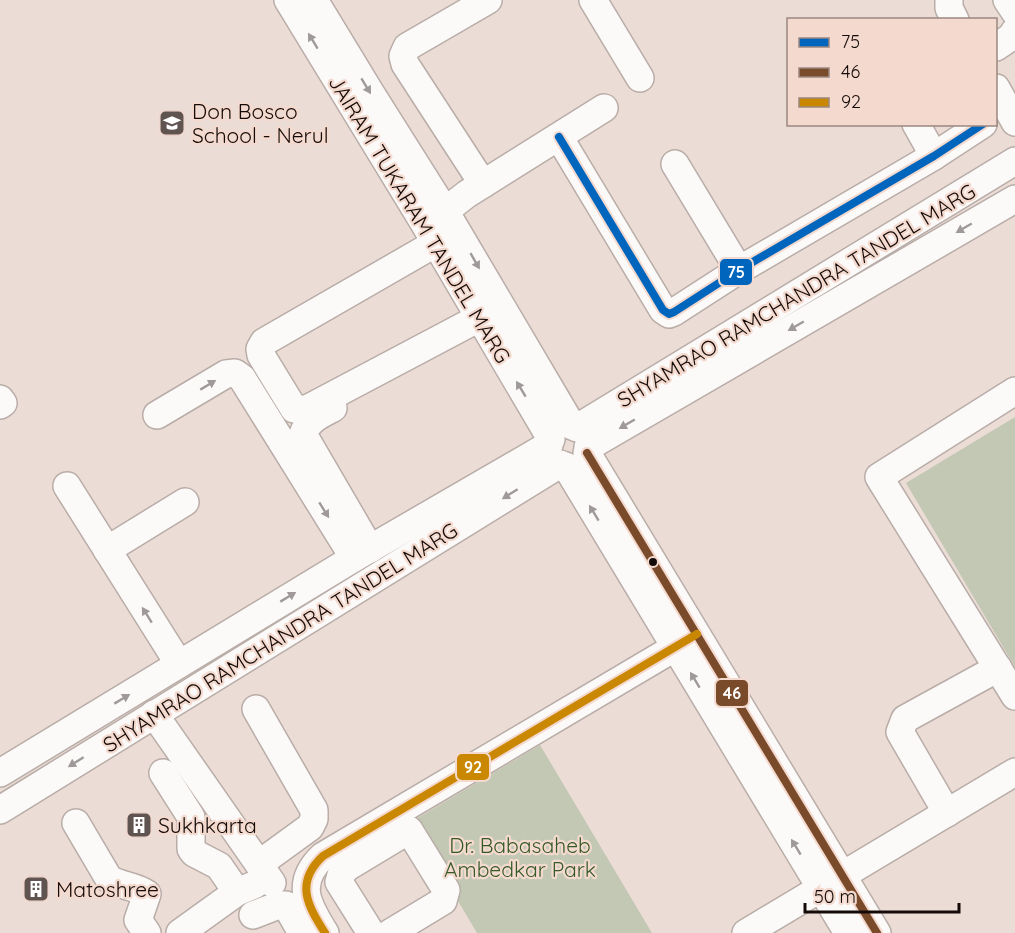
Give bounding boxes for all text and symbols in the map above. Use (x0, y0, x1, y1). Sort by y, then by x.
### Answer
legend (787, 18, 997, 126)
text: 75 (841, 30, 860, 53)
one-way arrow (307, 33, 318, 49)
text: 46 (841, 60, 860, 83)
street label: JAIRAM TUKARAM TANDEL MARG (324, 70, 516, 368)
one-way arrow (360, 78, 371, 94)
text: 92 (841, 90, 861, 113)
place label: Don Bosco School - Nerul (192, 98, 328, 148)
school or university icon: Don Bosco School - Nerul (157, 108, 187, 138)
street label: SHYAMRAO RAMCHANDRA TANDEL MARG (612, 177, 980, 413)
one-way arrow (956, 223, 973, 233)
one-way arrow (469, 253, 480, 269)
line badge: 75 (719, 258, 753, 286)
text: 75 (727, 262, 745, 282)
one-way arrow (788, 321, 804, 332)
one-way arrow (200, 380, 216, 391)
one-way arrow (516, 380, 526, 397)
one-way arrow (619, 419, 635, 430)
one-way arrow (502, 489, 518, 500)
one-way arrow (318, 502, 329, 518)
one-way arrow (589, 505, 600, 521)
street label: SHYAMRAO RAMCHANDRA TANDEL MARG (98, 517, 462, 757)
unlabelled marker (647, 556, 659, 568)
one-way arrow (280, 592, 296, 603)
one-way arrow (142, 607, 153, 623)
one-way arrow (690, 672, 701, 688)
line badge: 46 (715, 679, 749, 707)
text: 46 (723, 683, 741, 703)
one-way arrow (114, 693, 130, 704)
line badge: 92 (456, 753, 490, 781)
one-way arrow (68, 757, 84, 768)
text: 92 (464, 757, 482, 777)
building icon: Sukhkarta (124, 810, 154, 840)
place label: Sukhkarta (158, 812, 257, 838)
park label: Dr. Babasaheb Ambedkar Park (444, 832, 596, 882)
one-way arrow (791, 838, 801, 855)
building icon: Matoshree (21, 874, 51, 904)
place label: Matoshree (56, 876, 159, 902)
scale bar (805, 876, 960, 914)
text: 50 m (814, 885, 856, 908)

